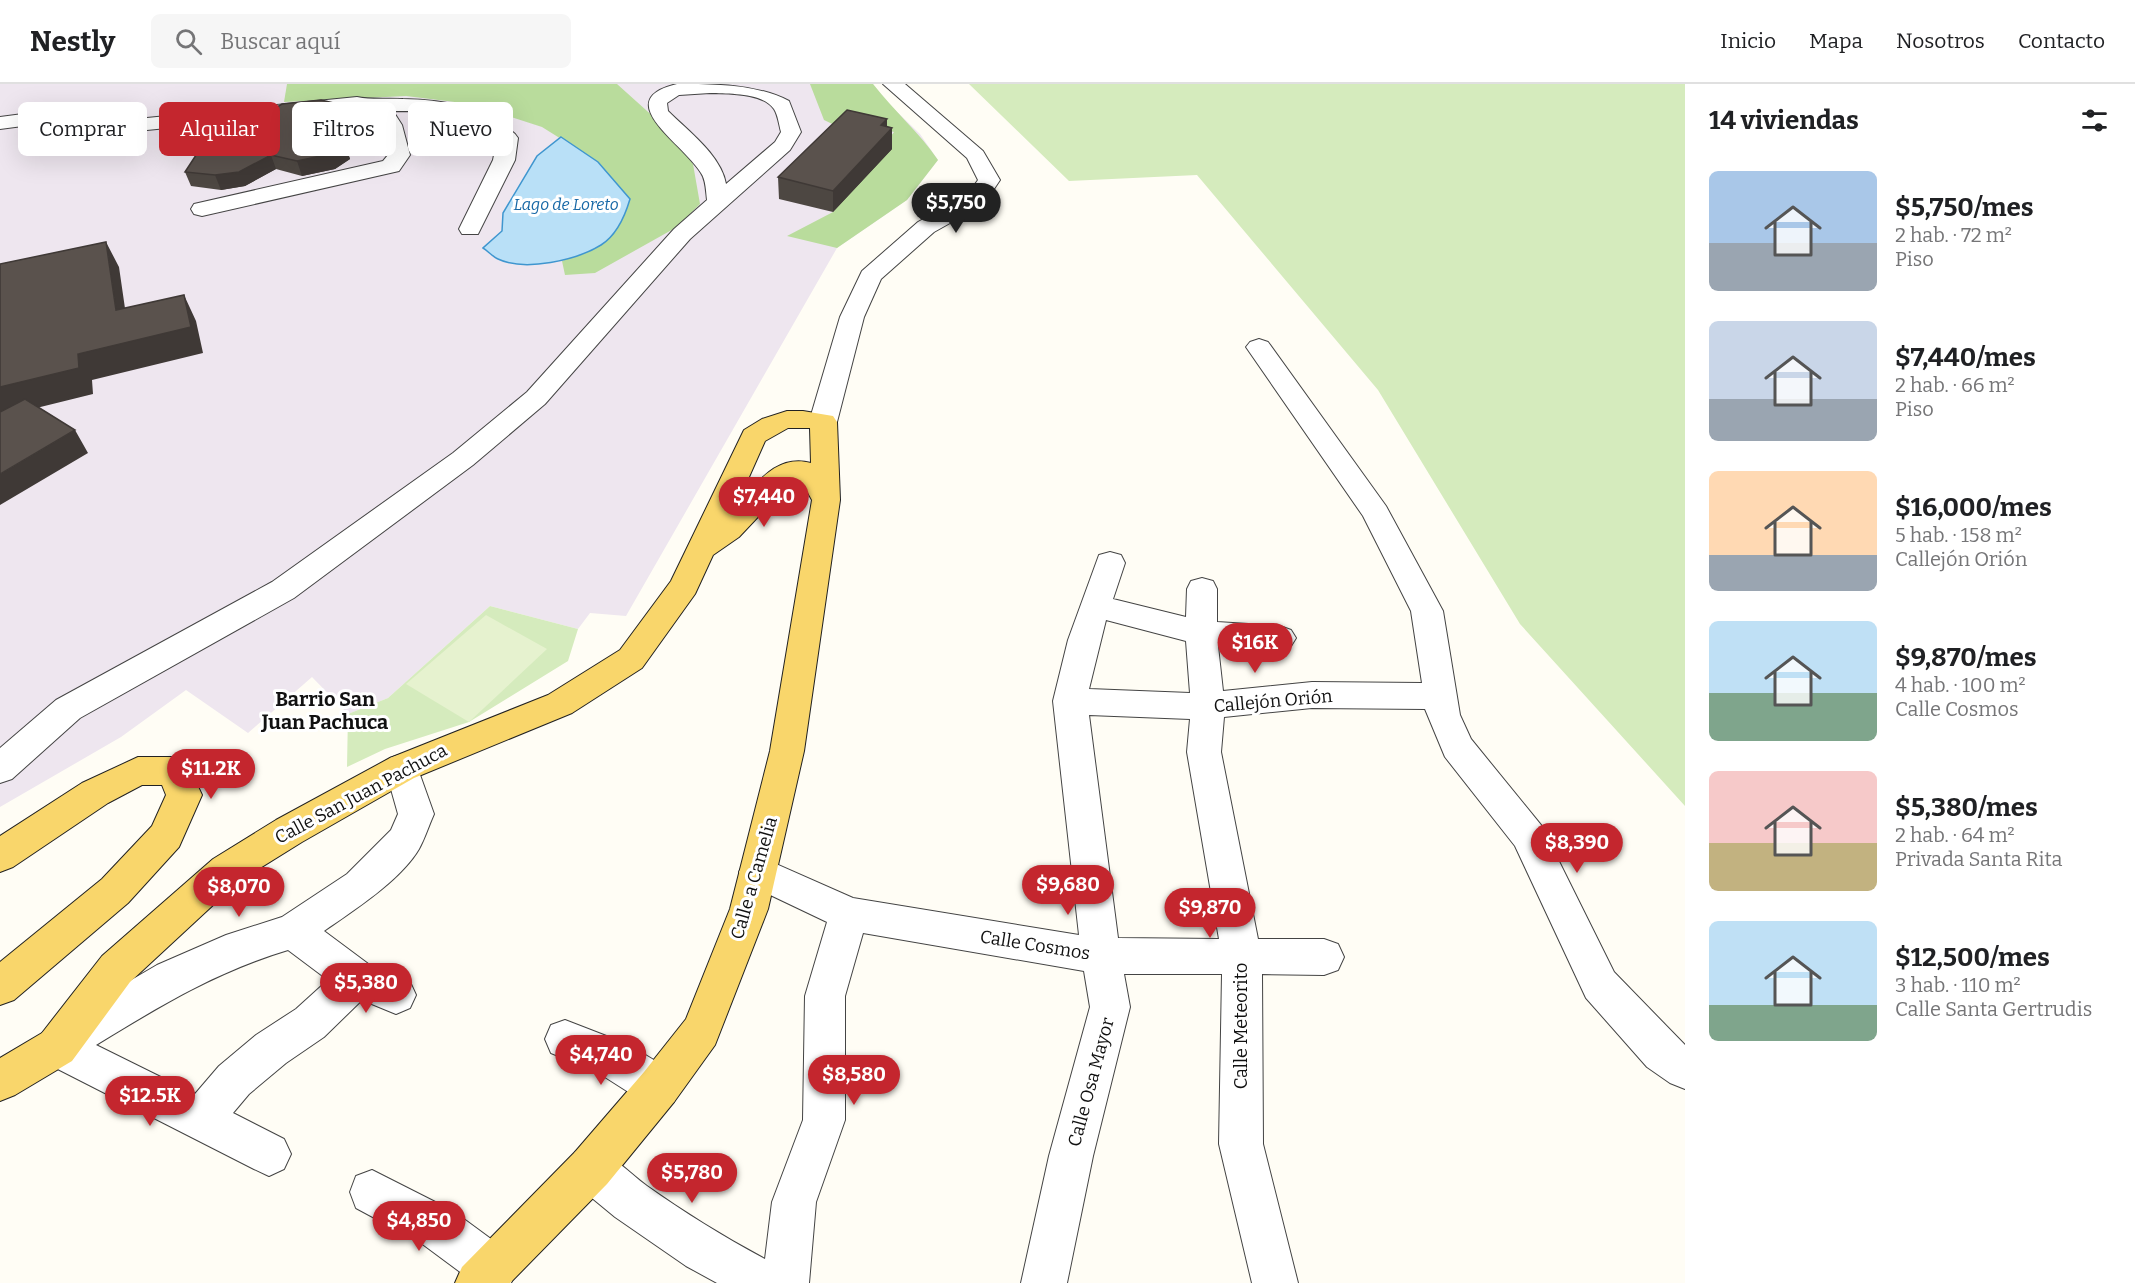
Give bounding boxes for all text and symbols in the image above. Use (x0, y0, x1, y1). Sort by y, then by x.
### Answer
search box (151, 14, 571, 68)
text: Nestly (30, 25, 115, 58)
icon: search (172, 25, 205, 58)
text: Buscar aquí (220, 28, 340, 55)
text: Inicio (1720, 28, 1776, 54)
text: Mapa (1809, 28, 1863, 54)
text: Nosotros (1896, 28, 1985, 54)
text: Contacto (2018, 28, 2105, 54)
chip: Comprar (18, 102, 147, 156)
chip: Alquilar (159, 102, 280, 156)
chip: Filtros (292, 102, 396, 156)
chip: Nuevo (408, 102, 513, 156)
icon: filters (2078, 104, 2111, 137)
text: 14 viviendas (1709, 105, 1859, 136)
pin: $5,750 (907, 183, 1005, 234)
text: $5,750 (926, 190, 986, 214)
text: $5,750/mes (1895, 192, 2034, 223)
water label: Lago de Loreto (513, 195, 619, 214)
icon: home (1757, 195, 1829, 267)
text: 2 hab. · 72 m² (1895, 223, 2012, 247)
text: Piso (1895, 247, 1934, 271)
text: $7,440/mes (1895, 342, 2036, 373)
icon: home (1757, 345, 1829, 417)
text: 2 hab. · 66 m² (1895, 373, 2015, 397)
text: Piso (1895, 397, 1934, 421)
pin: $7,440 (715, 477, 813, 528)
text: $7,440 (733, 484, 795, 508)
text: $16,000/mes (1895, 492, 2052, 523)
icon: home (1757, 495, 1829, 567)
text: 5 hab. · 158 m² (1895, 523, 2022, 547)
text: Callejón Orión (1895, 547, 2027, 571)
pin: $16K (1219, 623, 1291, 674)
text: $16K (1232, 630, 1278, 654)
text: $9,870/mes (1895, 642, 2037, 673)
icon: home (1757, 645, 1829, 717)
text: 4 hab. · 100 m² (1895, 673, 2026, 697)
street label: Callejón Orión (1213, 685, 1334, 717)
district label: Barrio San Juan Pachuca (261, 687, 388, 734)
text: Calle Cosmos (1895, 697, 2018, 721)
street label: Calle San Juan Pachuca (271, 739, 451, 849)
pin: $11.2K (162, 749, 260, 800)
text: $11.2K (181, 756, 241, 780)
text: $5,380/mes (1895, 792, 2038, 823)
icon: home (1757, 795, 1829, 867)
street label: Calle a Camelia (726, 814, 782, 942)
pin: $8,390 (1528, 823, 1626, 874)
text: 2 hab. · 64 m² (1895, 823, 2015, 847)
text: $8,390 (1545, 830, 1609, 854)
text: Privada Santa Rita (1895, 847, 2062, 871)
pin: $9,680 (1019, 865, 1117, 916)
pin: $8,070 (190, 867, 288, 918)
text: $9,680 (1036, 872, 1100, 896)
text: $8,070 (207, 874, 271, 898)
pin: $9,870 (1161, 888, 1259, 939)
text: $9,870 (1179, 895, 1241, 919)
street label: Calle Cosmos (978, 925, 1092, 965)
text: $12,500/mes (1895, 942, 2050, 973)
icon: home (1757, 945, 1829, 1017)
pin: $5,380 (317, 963, 415, 1014)
street label: Calle Meteorito (1230, 963, 1252, 1089)
text: $5,380 (334, 970, 398, 994)
text: 3 hab. · 110 m² (1895, 973, 2021, 997)
text: Calle Santa Gertrudis (1895, 997, 2092, 1021)
street label: Calle Osa Mayor (1063, 1015, 1119, 1149)
pin: $4,740 (552, 1035, 650, 1086)
text: $4,740 (569, 1042, 633, 1066)
pin: $8,580 (805, 1055, 903, 1106)
text: $8,580 (822, 1062, 886, 1086)
pin: $12.5K (101, 1076, 199, 1127)
text: $12.5K (119, 1083, 181, 1107)
pin: $5,780 (643, 1153, 741, 1204)
text: $5,780 (661, 1160, 723, 1184)
pin: $4,850 (370, 1201, 468, 1252)
text: $4,850 (387, 1208, 451, 1232)

